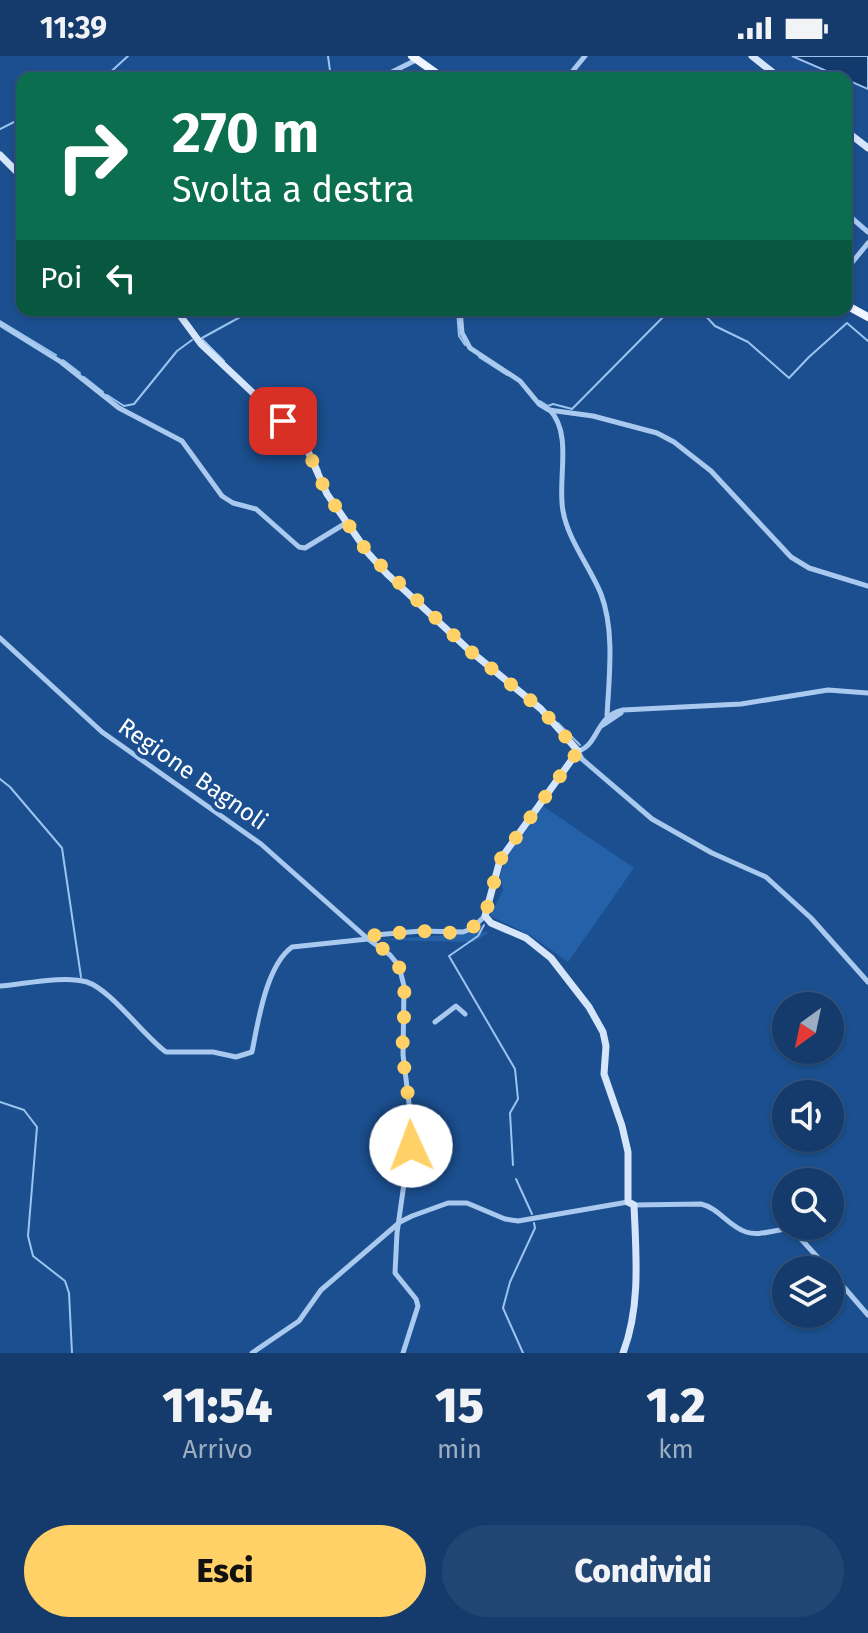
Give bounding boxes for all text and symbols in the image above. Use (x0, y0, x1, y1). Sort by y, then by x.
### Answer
text: 11:39 (40, 10, 107, 46)
text: 270 m (172, 100, 319, 167)
icon: right (40, 104, 144, 208)
text: Svolta a destra (172, 168, 415, 212)
icon: left (99, 256, 143, 300)
text: Poi (40, 260, 83, 296)
pin (249, 387, 317, 455)
icon: arrive (261, 399, 305, 443)
street label: Regione Bagnoli (113, 712, 273, 836)
north arrow (772, 992, 844, 1064)
map controls (772, 992, 844, 1328)
button: sound (772, 1080, 844, 1152)
position arrow (369, 1104, 453, 1188)
button: search (772, 1168, 844, 1240)
button: layers (772, 1256, 844, 1328)
text: 11:54 (162, 1377, 273, 1435)
text: 15 (435, 1377, 484, 1435)
text: 1.2 (646, 1377, 706, 1435)
text: Arrivo (182, 1434, 253, 1465)
text: min (437, 1434, 482, 1465)
text: km (658, 1434, 694, 1465)
button: Esci (24, 1525, 426, 1617)
button: Condividi (442, 1525, 844, 1617)

